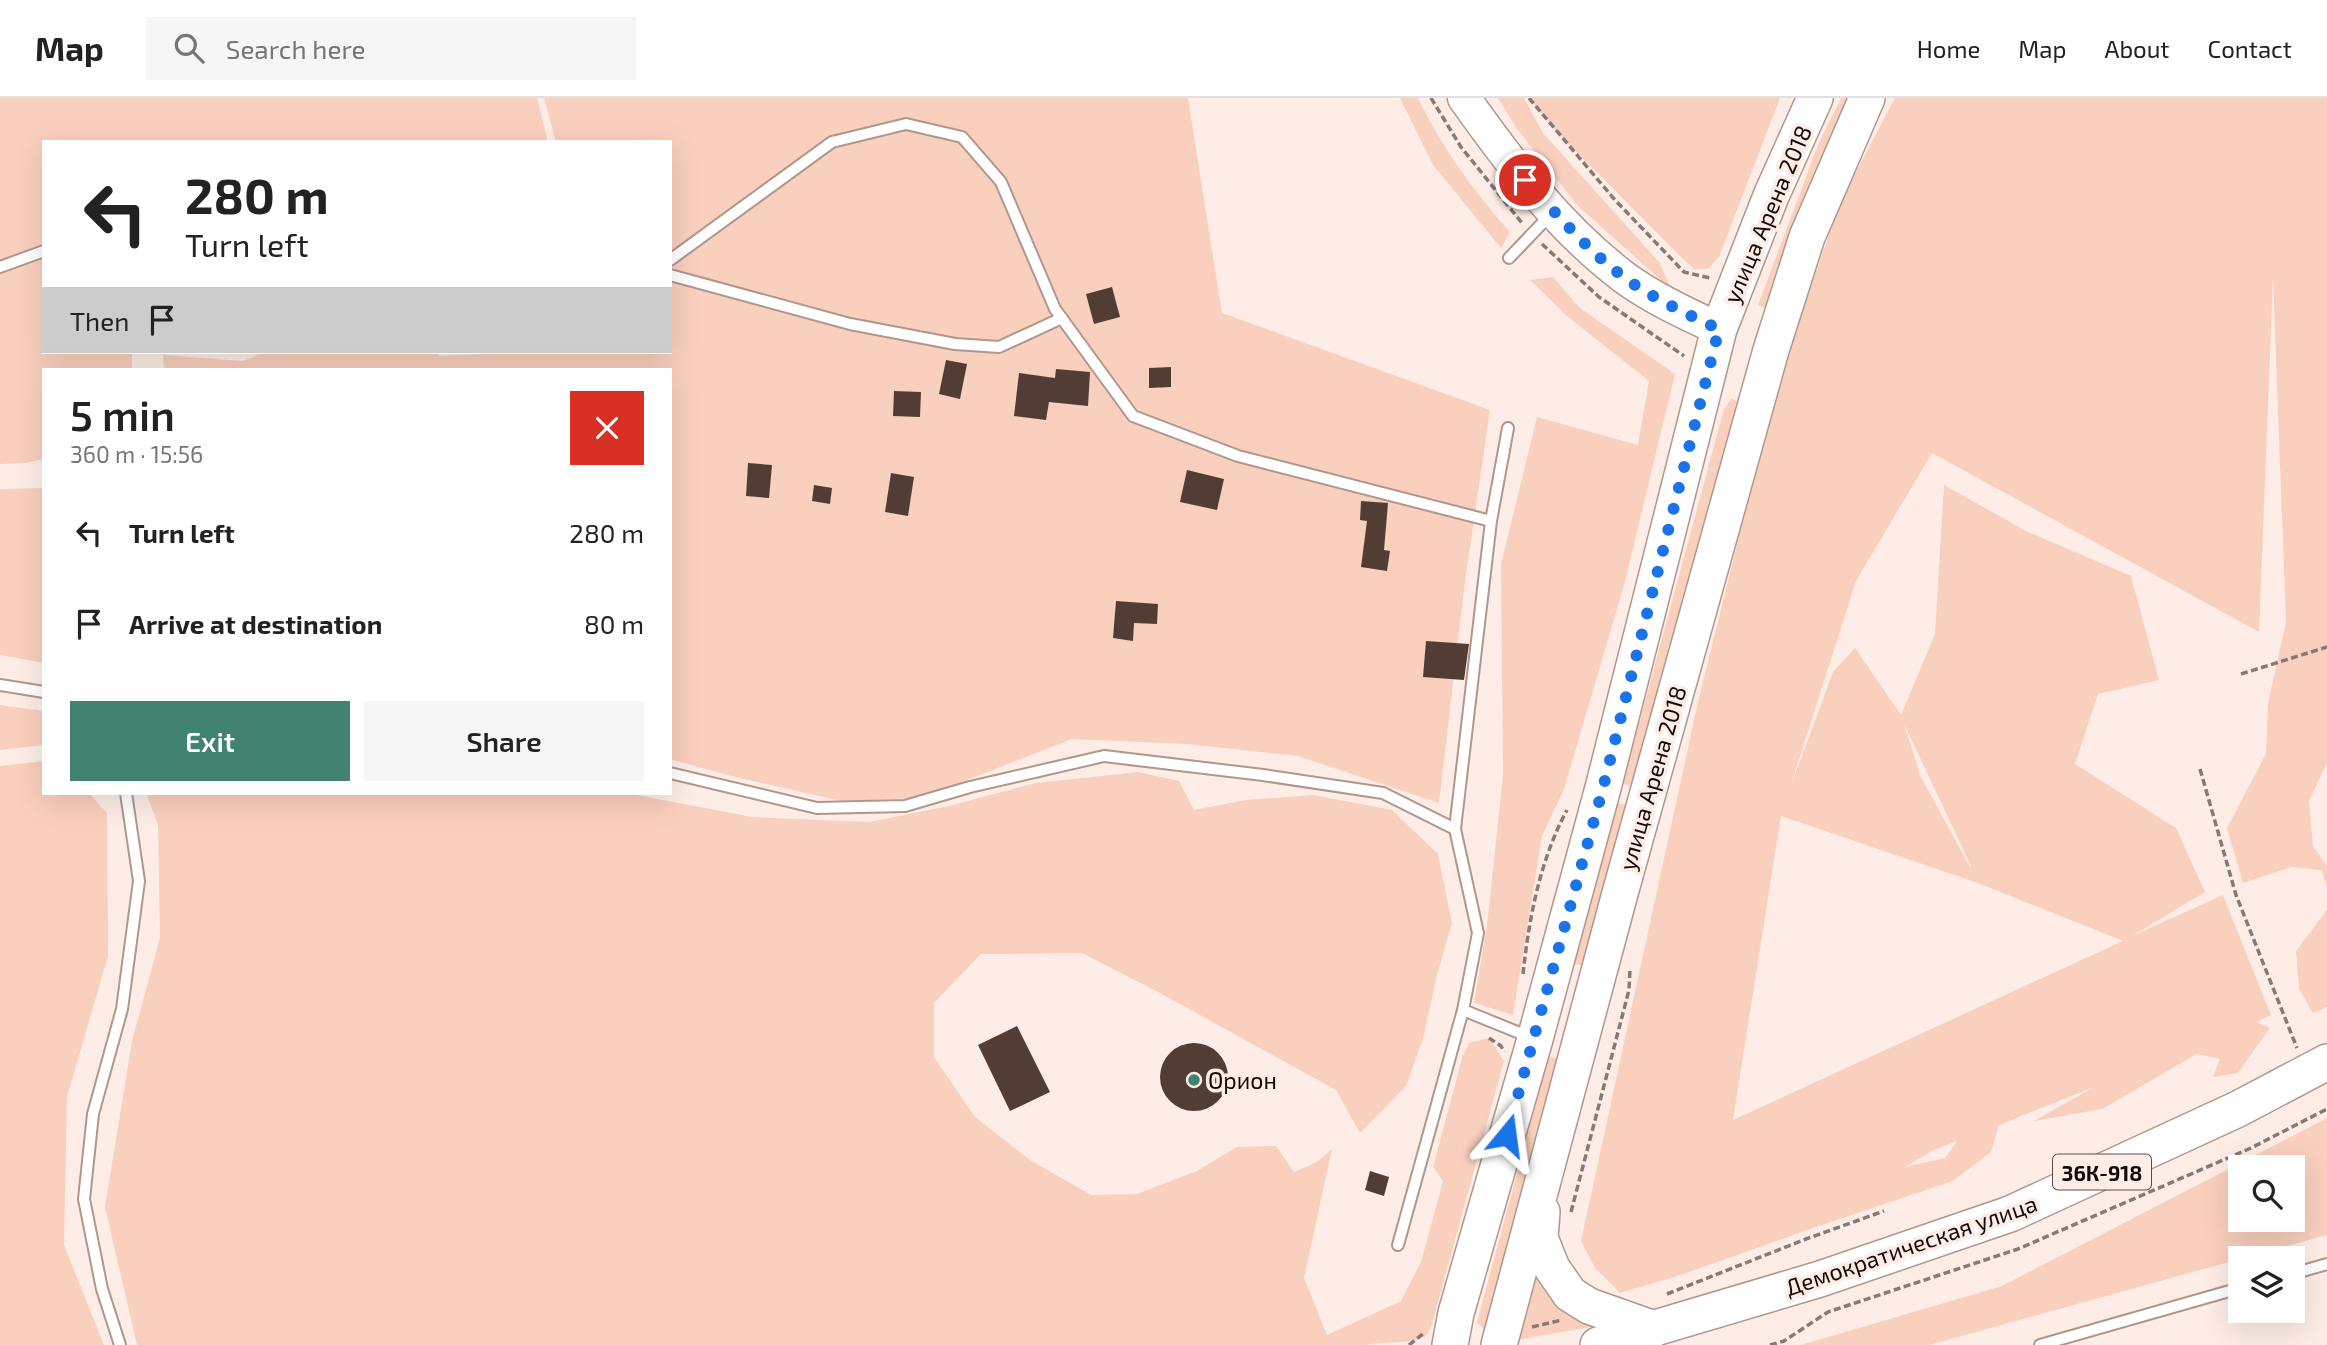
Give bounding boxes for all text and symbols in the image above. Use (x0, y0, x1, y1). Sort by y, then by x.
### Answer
search box (146, 17, 636, 80)
text: Map (35, 28, 104, 68)
icon: search (170, 29, 208, 67)
text: Search here (226, 33, 365, 64)
text: Home (1917, 34, 1980, 63)
text: Map (2018, 34, 2066, 63)
text: About (2104, 34, 2170, 63)
text: Contact (2208, 34, 2292, 63)
street label: улица Арена 2018 (1717, 121, 1818, 308)
pin (1495, 150, 1555, 210)
icon: arrive (1506, 161, 1544, 199)
text: 280 m (185, 165, 329, 224)
icon: left (70, 168, 161, 259)
text: Turn left (185, 225, 309, 263)
icon: arrive (143, 301, 181, 339)
text: Then (70, 305, 129, 336)
text: 5 min (70, 389, 175, 439)
button: close (570, 391, 644, 465)
text: 360 m · 15:56 (70, 440, 203, 468)
icon: left (70, 514, 108, 552)
text: Turn left (129, 517, 235, 548)
text: 280 m (569, 517, 644, 548)
icon: arrive (70, 605, 108, 643)
text: Arrive at destination (129, 608, 382, 639)
text: 80 m (584, 608, 644, 639)
street label: улица Арена 2018 (1612, 683, 1693, 874)
button: Exit (70, 701, 350, 781)
button: Share (364, 701, 644, 781)
place label: Орион (1208, 1066, 1277, 1094)
marker: Орион (1186, 1072, 1202, 1088)
position arrow (1470, 1098, 1544, 1172)
road number: 36К-918 (2053, 1154, 2151, 1190)
map controls (2228, 1155, 2305, 1323)
button: search (2228, 1155, 2305, 1232)
street label: Демократическая улица (1781, 1189, 2041, 1302)
button: layers (2228, 1246, 2305, 1323)

